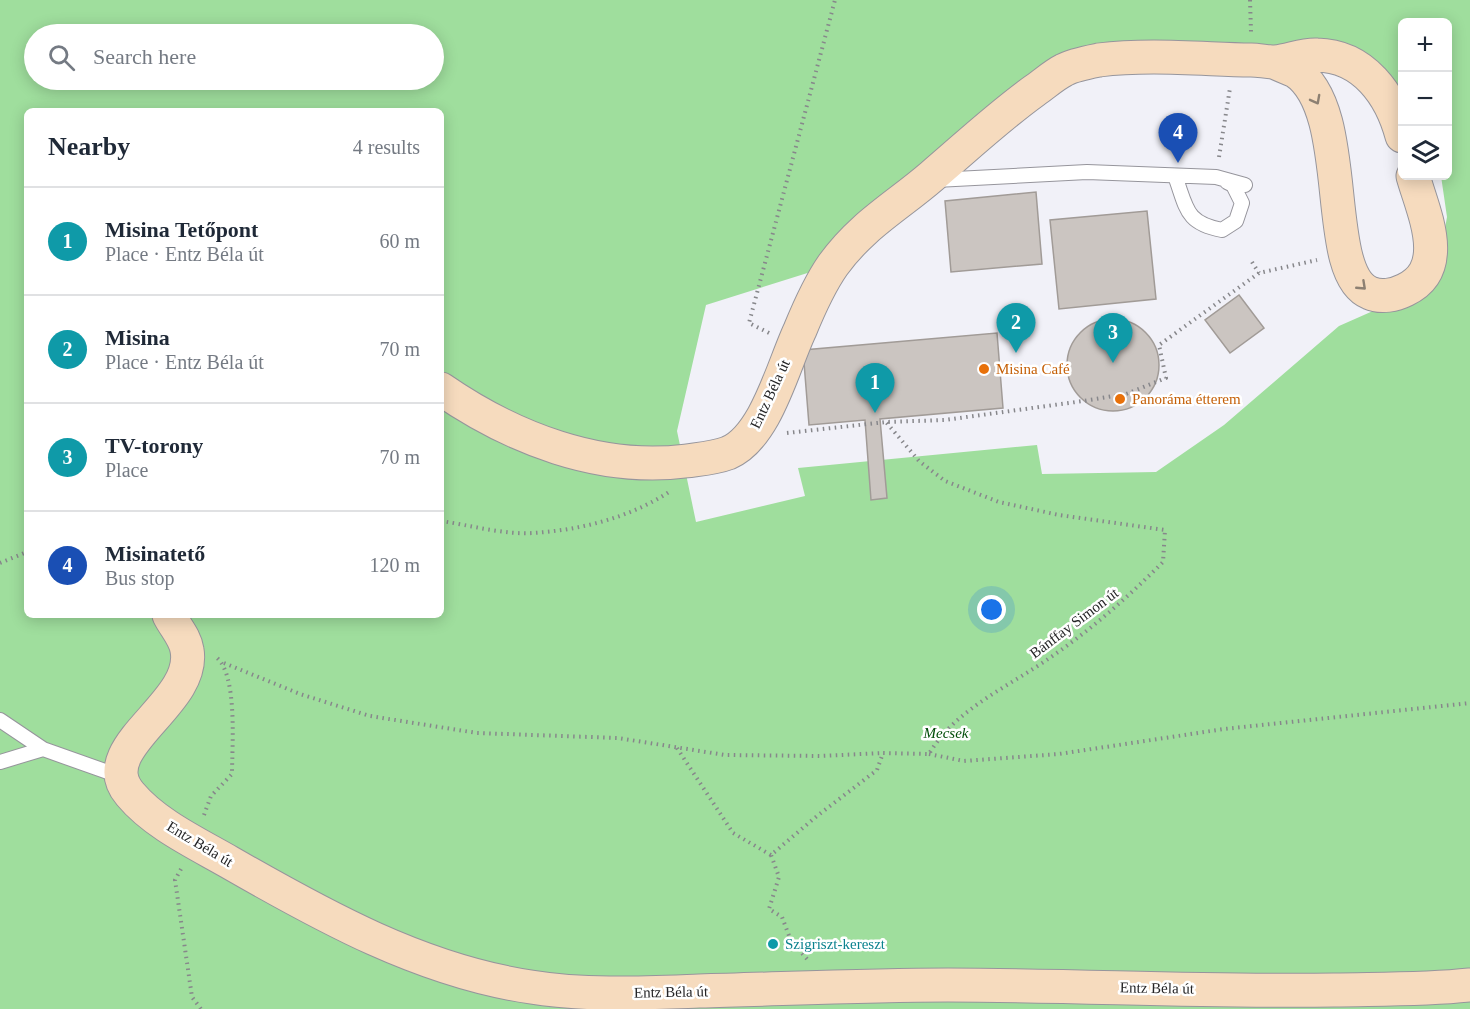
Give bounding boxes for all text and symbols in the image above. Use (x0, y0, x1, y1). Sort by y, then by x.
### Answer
map controls (1398, 18, 1452, 180)
button: + (1398, 18, 1452, 72)
search box (24, 24, 444, 90)
icon: search (45, 41, 78, 74)
text: Search here (93, 44, 196, 69)
button: − (1398, 72, 1452, 126)
one-way arrow (1309, 93, 1320, 104)
pin: 4 (1158, 114, 1198, 163)
button: layers (1398, 126, 1452, 180)
text: Nearby (48, 132, 130, 161)
text: 4 results (353, 136, 420, 158)
text: Misina Tetőpont (105, 217, 258, 242)
text: 1 (63, 230, 73, 252)
text: 60 m (379, 230, 420, 252)
text: Place · Entz Béla út (105, 243, 264, 265)
one-way arrow (1355, 279, 1365, 290)
pin: 2 (996, 304, 1036, 353)
pin: 3 (1094, 314, 1132, 363)
text: Misina (105, 325, 170, 350)
text: 2 (63, 338, 73, 360)
text: 70 m (379, 338, 420, 360)
text: Place · Entz Béla út (105, 351, 264, 373)
street label: Entz Béla út (747, 356, 793, 431)
place label: Misina Café (996, 361, 1070, 377)
marker: Misina Café (977, 362, 991, 376)
pin: 1 (856, 364, 894, 413)
place label: Panoráma étterem (1132, 391, 1241, 407)
marker: Panoráma étterem (1113, 392, 1127, 406)
text: TV-torony (105, 433, 203, 458)
text: 3 (63, 446, 73, 468)
text: 70 m (379, 446, 420, 468)
text: Place (105, 459, 148, 481)
text: Misinatető (105, 541, 205, 566)
text: 4 (63, 554, 73, 576)
text: 120 m (369, 554, 420, 576)
text: Bus stop (105, 567, 174, 589)
street label: Bánffay Simon út (1027, 584, 1122, 661)
your location (977, 595, 1006, 624)
park label: Mecsek (923, 725, 969, 741)
street label: Entz Béla út (164, 818, 237, 870)
place label: Szigriszt-kereszt (785, 936, 886, 952)
marker: Szigriszt-kereszt (766, 937, 780, 951)
street label: Entz Béla út (1120, 979, 1195, 997)
street label: Entz Béla út (634, 983, 709, 1001)

